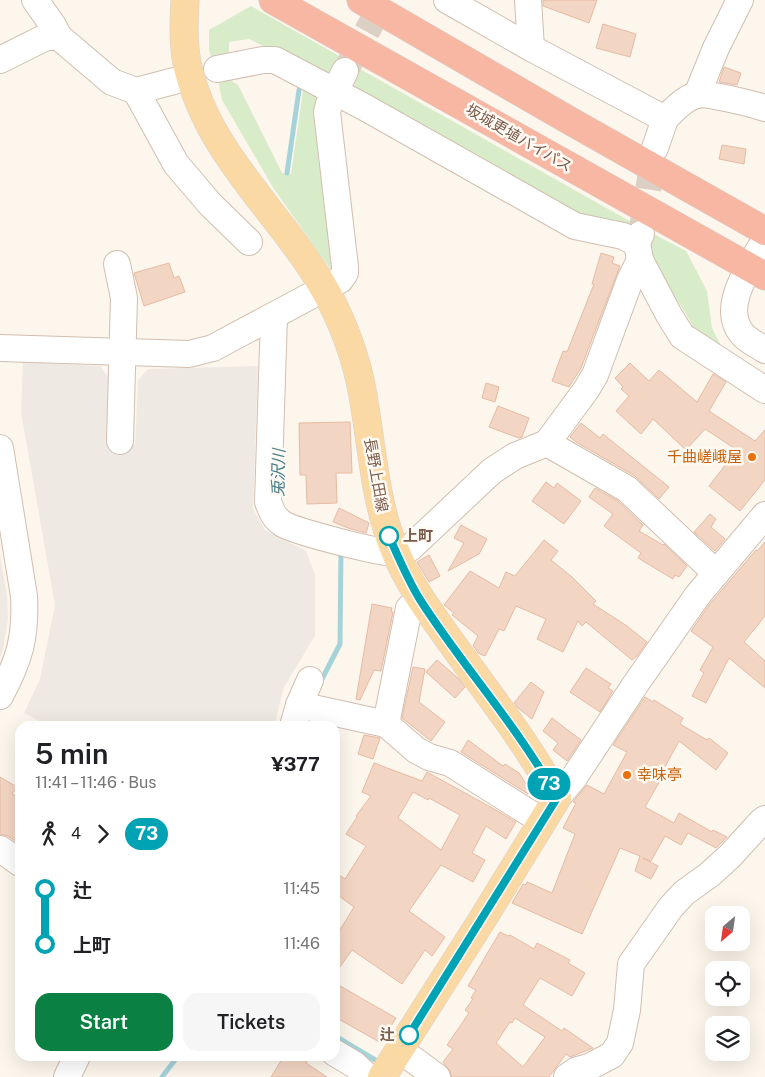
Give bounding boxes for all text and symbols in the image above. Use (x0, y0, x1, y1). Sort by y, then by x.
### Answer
street label: 坂城更埴バイパス (463, 100, 575, 175)
street label: 長野上田線 (362, 436, 391, 513)
water label: 兎沢川 (269, 447, 288, 497)
place label: 千曲嵯峨屋 (667, 448, 742, 465)
marker: 千曲嵯峨屋 (746, 451, 758, 463)
marker: 上町 (379, 526, 399, 546)
place label: 上町 (403, 527, 433, 544)
text: 5 min (35, 737, 108, 770)
text: ¥377 (271, 753, 320, 775)
place label: 幸味亭 (637, 766, 682, 783)
line badge: 73 (526, 768, 572, 800)
marker: 幸味亭 (621, 769, 633, 781)
text: 11:41 – 11:46 · Bus (35, 773, 156, 792)
text: 73 (537, 773, 561, 794)
icon: walk (35, 820, 63, 848)
icon: forward (89, 820, 117, 848)
text: 73 (135, 823, 158, 844)
text: 4 (71, 824, 81, 843)
text: 辻 (73, 879, 92, 901)
text: 11:45 (283, 879, 320, 898)
north arrow (705, 906, 750, 951)
map controls (705, 906, 750, 1061)
text: 上町 (73, 934, 111, 956)
text: 11:46 (283, 934, 320, 953)
button: locate (705, 961, 750, 1006)
button: Start (35, 993, 173, 1051)
button: Tickets (183, 993, 320, 1051)
button: layers (705, 1016, 750, 1061)
marker: 辻 (399, 1025, 419, 1045)
place label: 辻 (380, 1026, 395, 1043)

